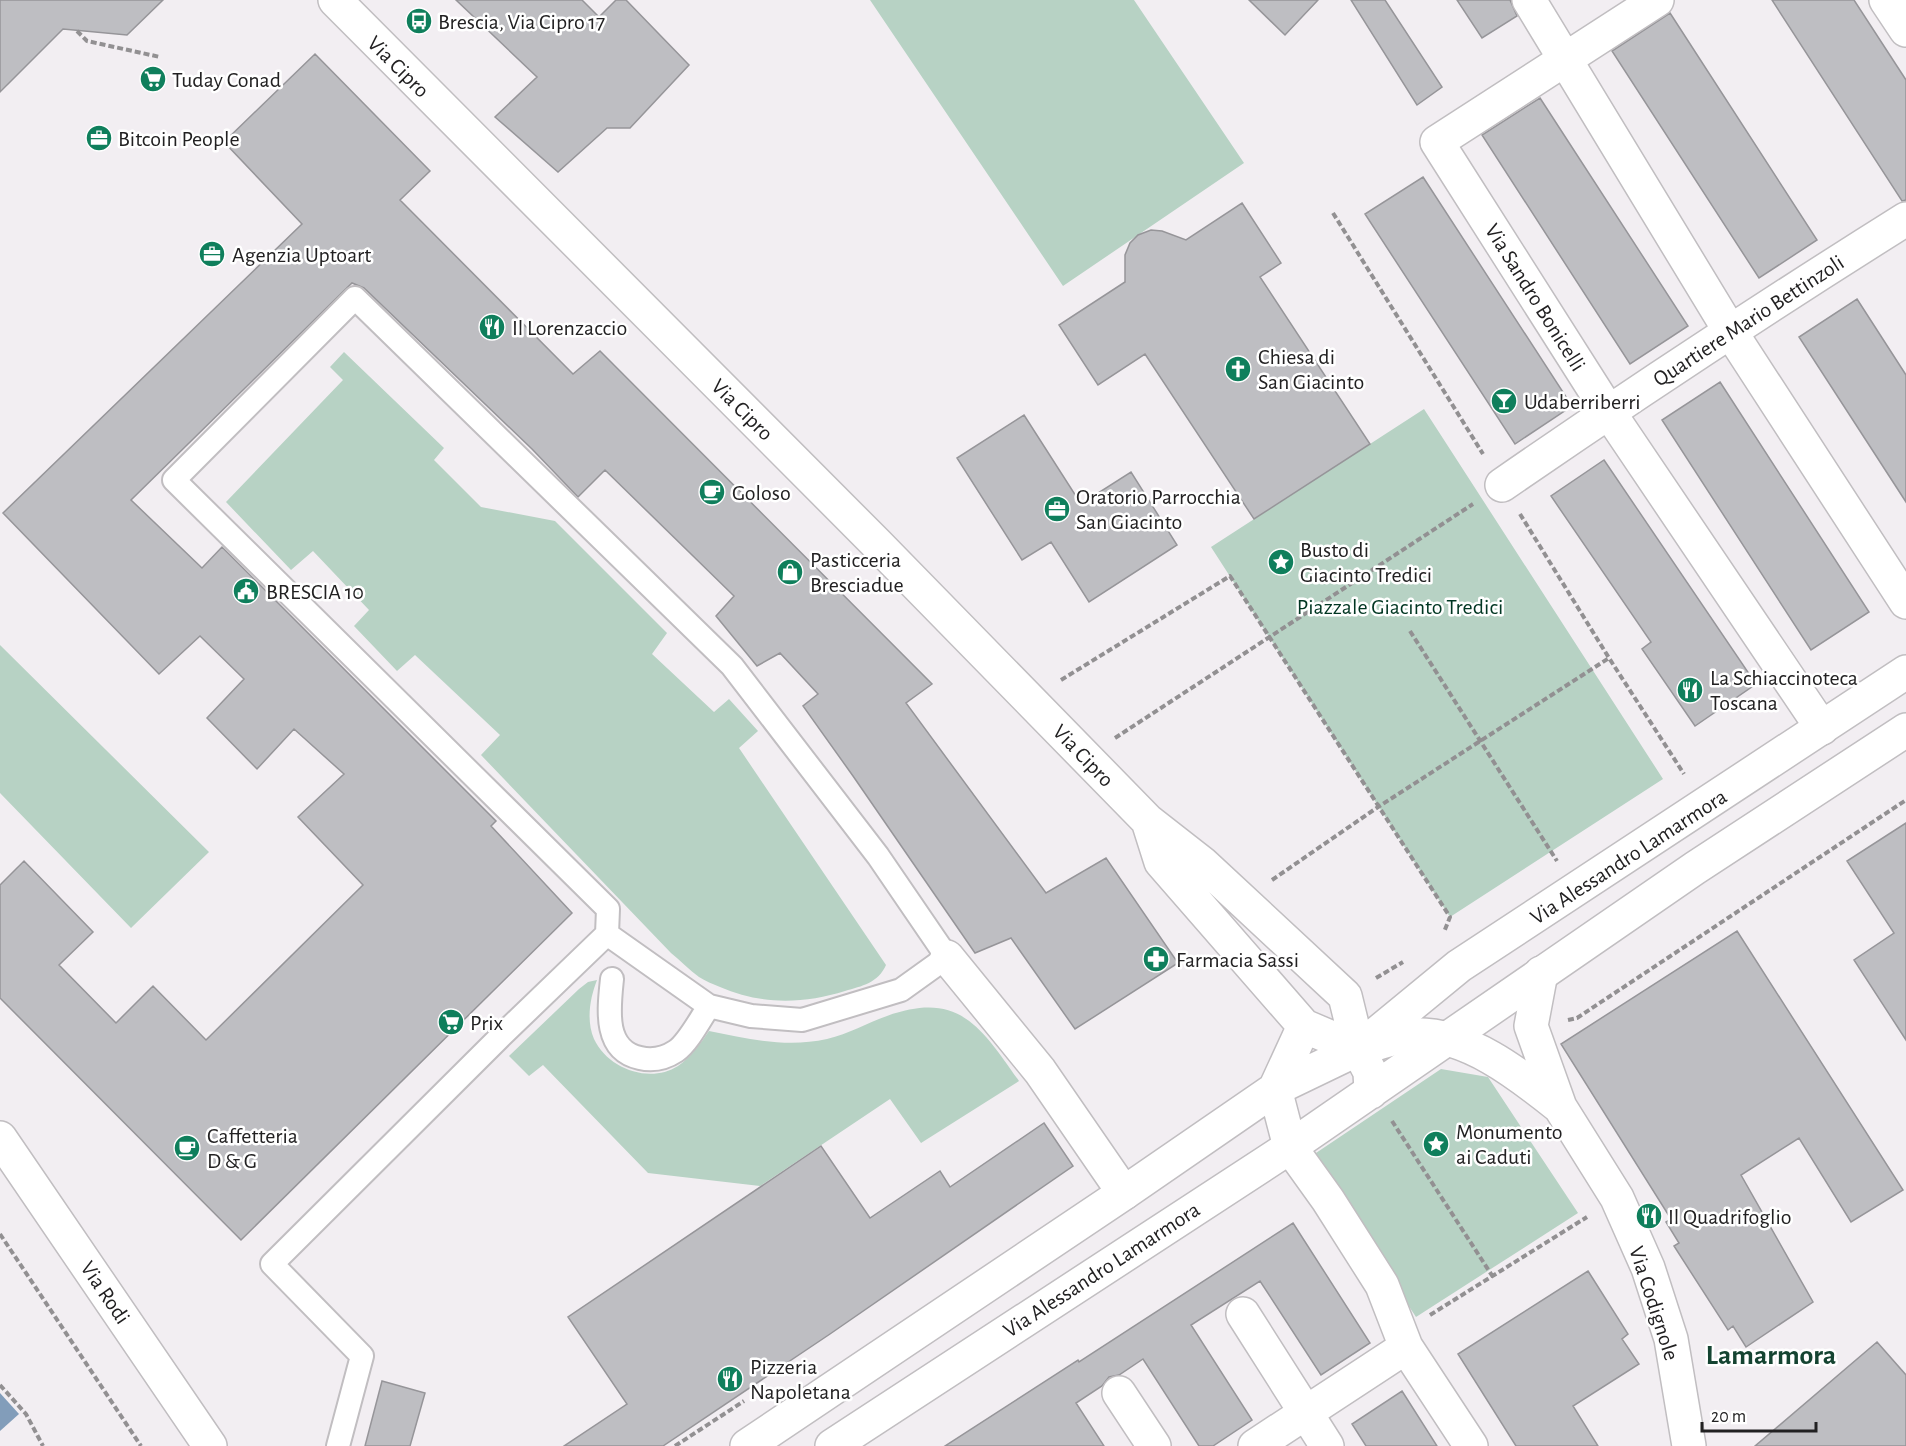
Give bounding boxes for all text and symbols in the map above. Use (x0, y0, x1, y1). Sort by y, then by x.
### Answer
bus stop icon: Brescia, Via Cipro 17 (404, 6, 434, 36)
place label: Brescia, Via Cipro 17 (438, 11, 605, 33)
street label: Via Cipro (363, 32, 433, 102)
supermarket icon: Tuday Conad (138, 64, 168, 94)
place label: Tuday Conad (172, 69, 281, 91)
office icon: Bitcoin People (84, 123, 114, 153)
place label: Bitcoin People (118, 128, 240, 150)
street label: Via Sandro Bonicelli (1481, 220, 1589, 375)
office icon: Agenzia Uptoart (197, 239, 227, 269)
place label: Agenzia Uptoart (232, 244, 371, 266)
street label: Quartiere Mario Bettinzoli (1649, 251, 1848, 391)
restaurant icon: Il Lorenzaccio (477, 312, 507, 342)
place label: Il Lorenzaccio (512, 317, 627, 339)
place label: Chiesa di San Giacinto (1258, 346, 1364, 393)
church icon: Chiesa di San Giacinto (1223, 354, 1253, 384)
street label: Via Cipro (707, 375, 777, 445)
bar icon: Udaberriberri (1489, 386, 1519, 416)
place label: Udaberriberri (1524, 391, 1641, 413)
cafe icon: Goloso (697, 477, 727, 507)
place label: Goloso (732, 482, 791, 504)
place label: Oratorio Parrocchia San Giacinto (1076, 486, 1241, 533)
office icon: Oratorio Parrocchia San Giacinto (1042, 494, 1072, 524)
place label: Busto di Giacinto Tredici (1300, 539, 1432, 586)
place icon: Busto di Giacinto Tredici (1266, 547, 1296, 577)
place label: Pasticceria Bresciadue (810, 549, 904, 596)
shop icon: Pasticceria Bresciadue (775, 557, 805, 587)
public building icon: BRESCIA 10 (231, 576, 261, 606)
place label: BRESCIA 10 (266, 581, 364, 603)
park label: Piazzale Giacinto Tredici (1297, 596, 1503, 618)
place label: La Schiaccinoteca Toscana (1710, 667, 1858, 714)
restaurant icon: La Schiaccinoteca Toscana (1675, 675, 1705, 705)
street label: Via Cipro (1049, 720, 1118, 791)
street label: Via Alessandro Lamarmora (1526, 785, 1731, 929)
pharmacy icon: Farmacia Sassi (1141, 944, 1171, 974)
place label: Farmacia Sassi (1176, 949, 1299, 971)
supermarket icon: Prix (436, 1007, 466, 1037)
place label: Prix (470, 1012, 504, 1034)
place label: Monumento ai Caduti (1456, 1121, 1562, 1168)
place label: Caffetteria D & G (207, 1125, 298, 1172)
place icon: Monumento ai Caduti (1421, 1129, 1451, 1159)
cafe icon: Caffetteria D & G (172, 1133, 202, 1163)
street label: Via Alessandro Lamarmora (999, 1198, 1204, 1342)
restaurant icon: Il Quadrifoglio (1634, 1201, 1664, 1231)
place label: Il Quadrifoglio (1668, 1206, 1792, 1228)
street label: Via Codignole (1625, 1244, 1683, 1363)
street label: Via Rodi (76, 1257, 134, 1328)
district label: Lamarmora (1706, 1342, 1836, 1370)
place label: Pizzeria Napoletana (750, 1356, 851, 1403)
restaurant icon: Pizzeria Napoletana (715, 1364, 745, 1394)
scale bar (1702, 1395, 1816, 1433)
text: 20 m (1711, 1408, 1746, 1426)

